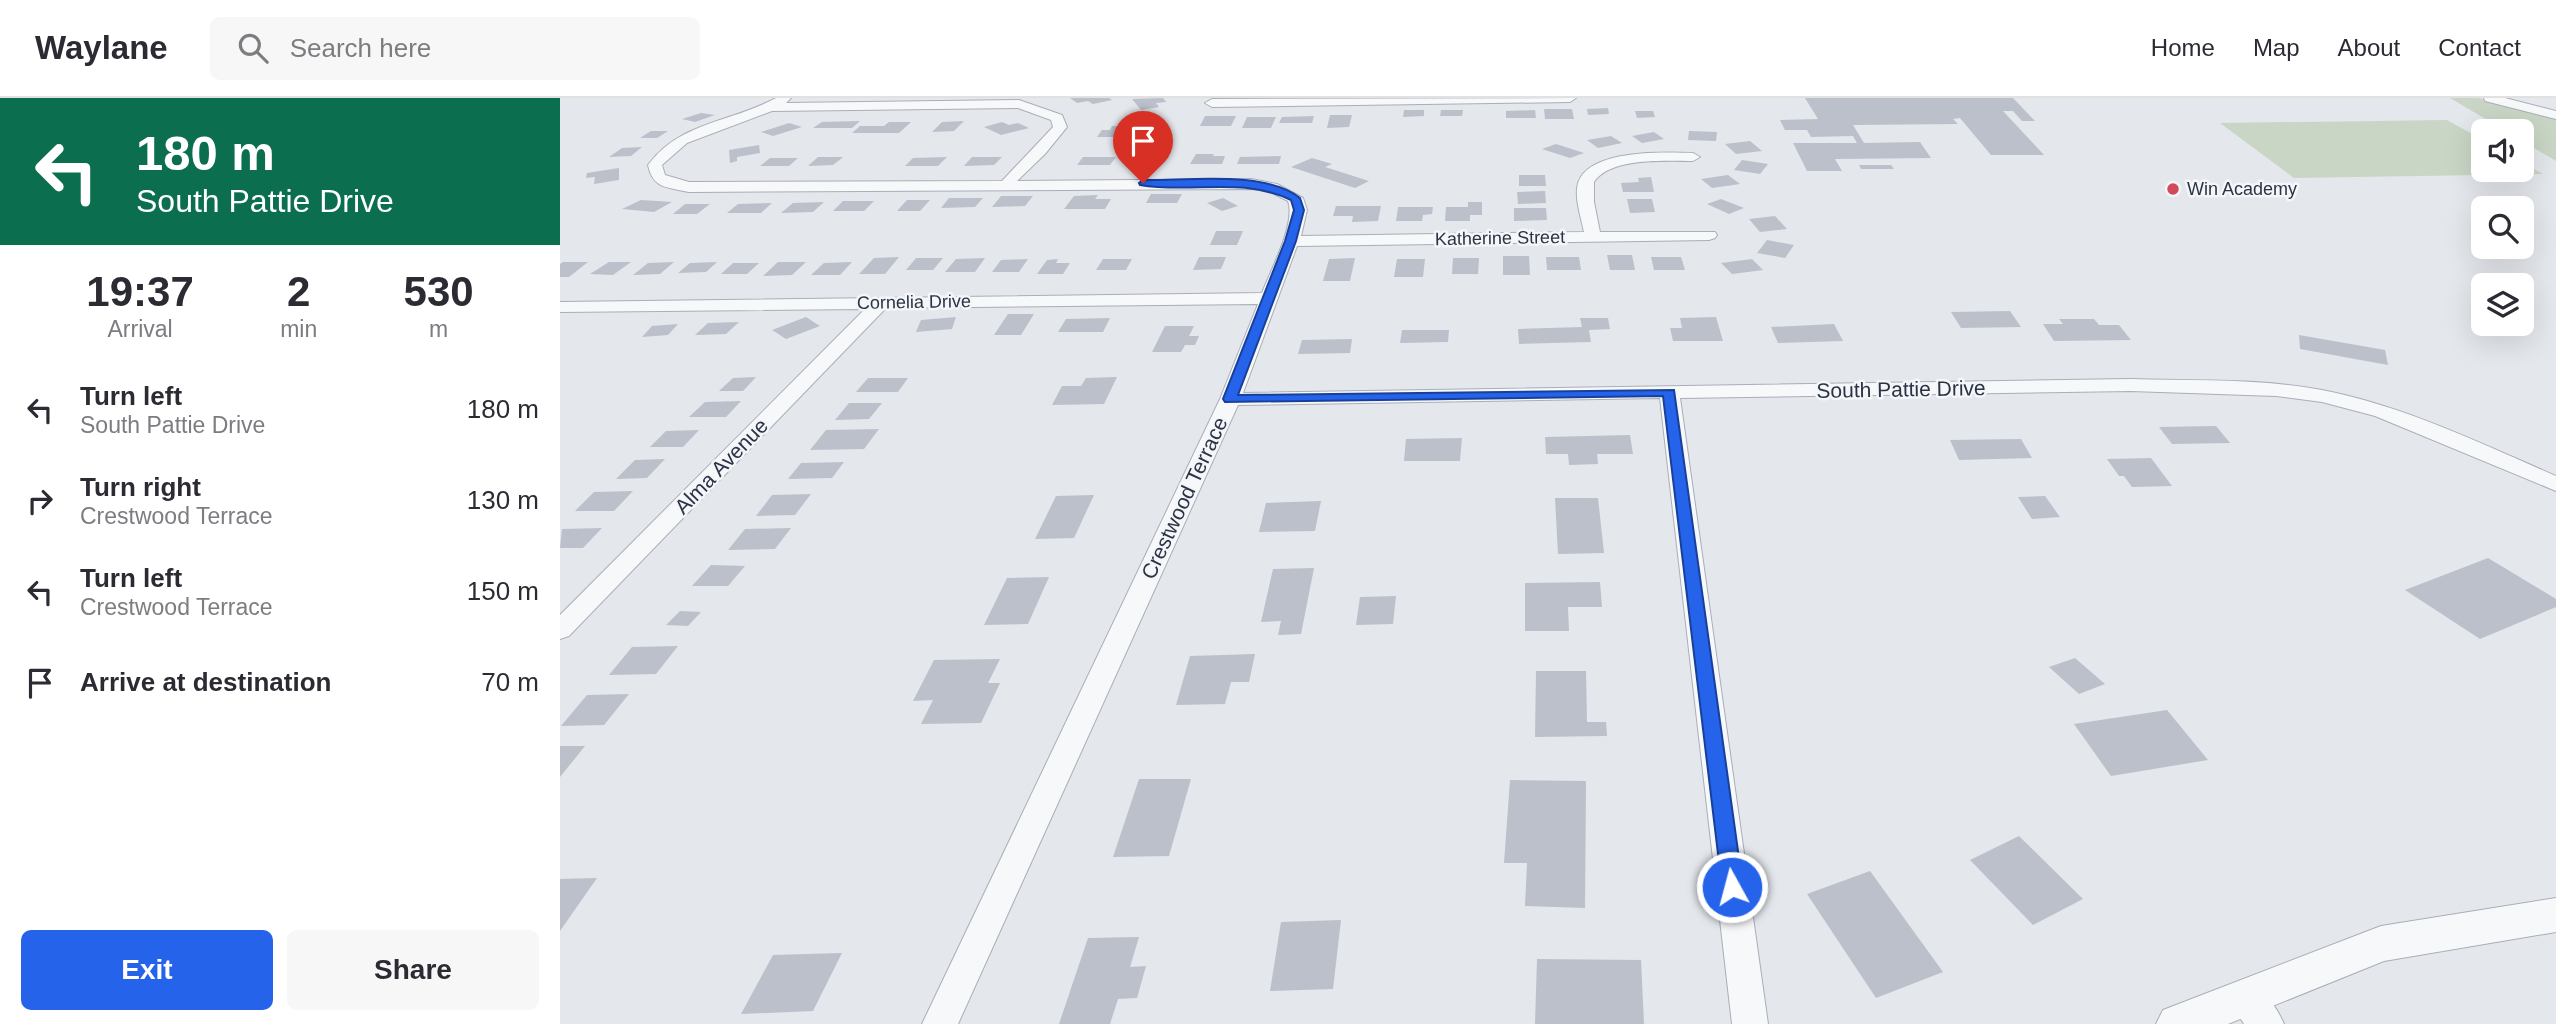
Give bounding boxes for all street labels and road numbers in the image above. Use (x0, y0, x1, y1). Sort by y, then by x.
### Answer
street label: Katherine Street (1435, 227, 1565, 249)
street label: Cornelia Drive (857, 291, 971, 313)
street label: South Pattie Drive (1816, 376, 1986, 402)
street label: Crestwood Terrace (1136, 413, 1232, 583)
street label: Alma Avenue (670, 414, 772, 518)

